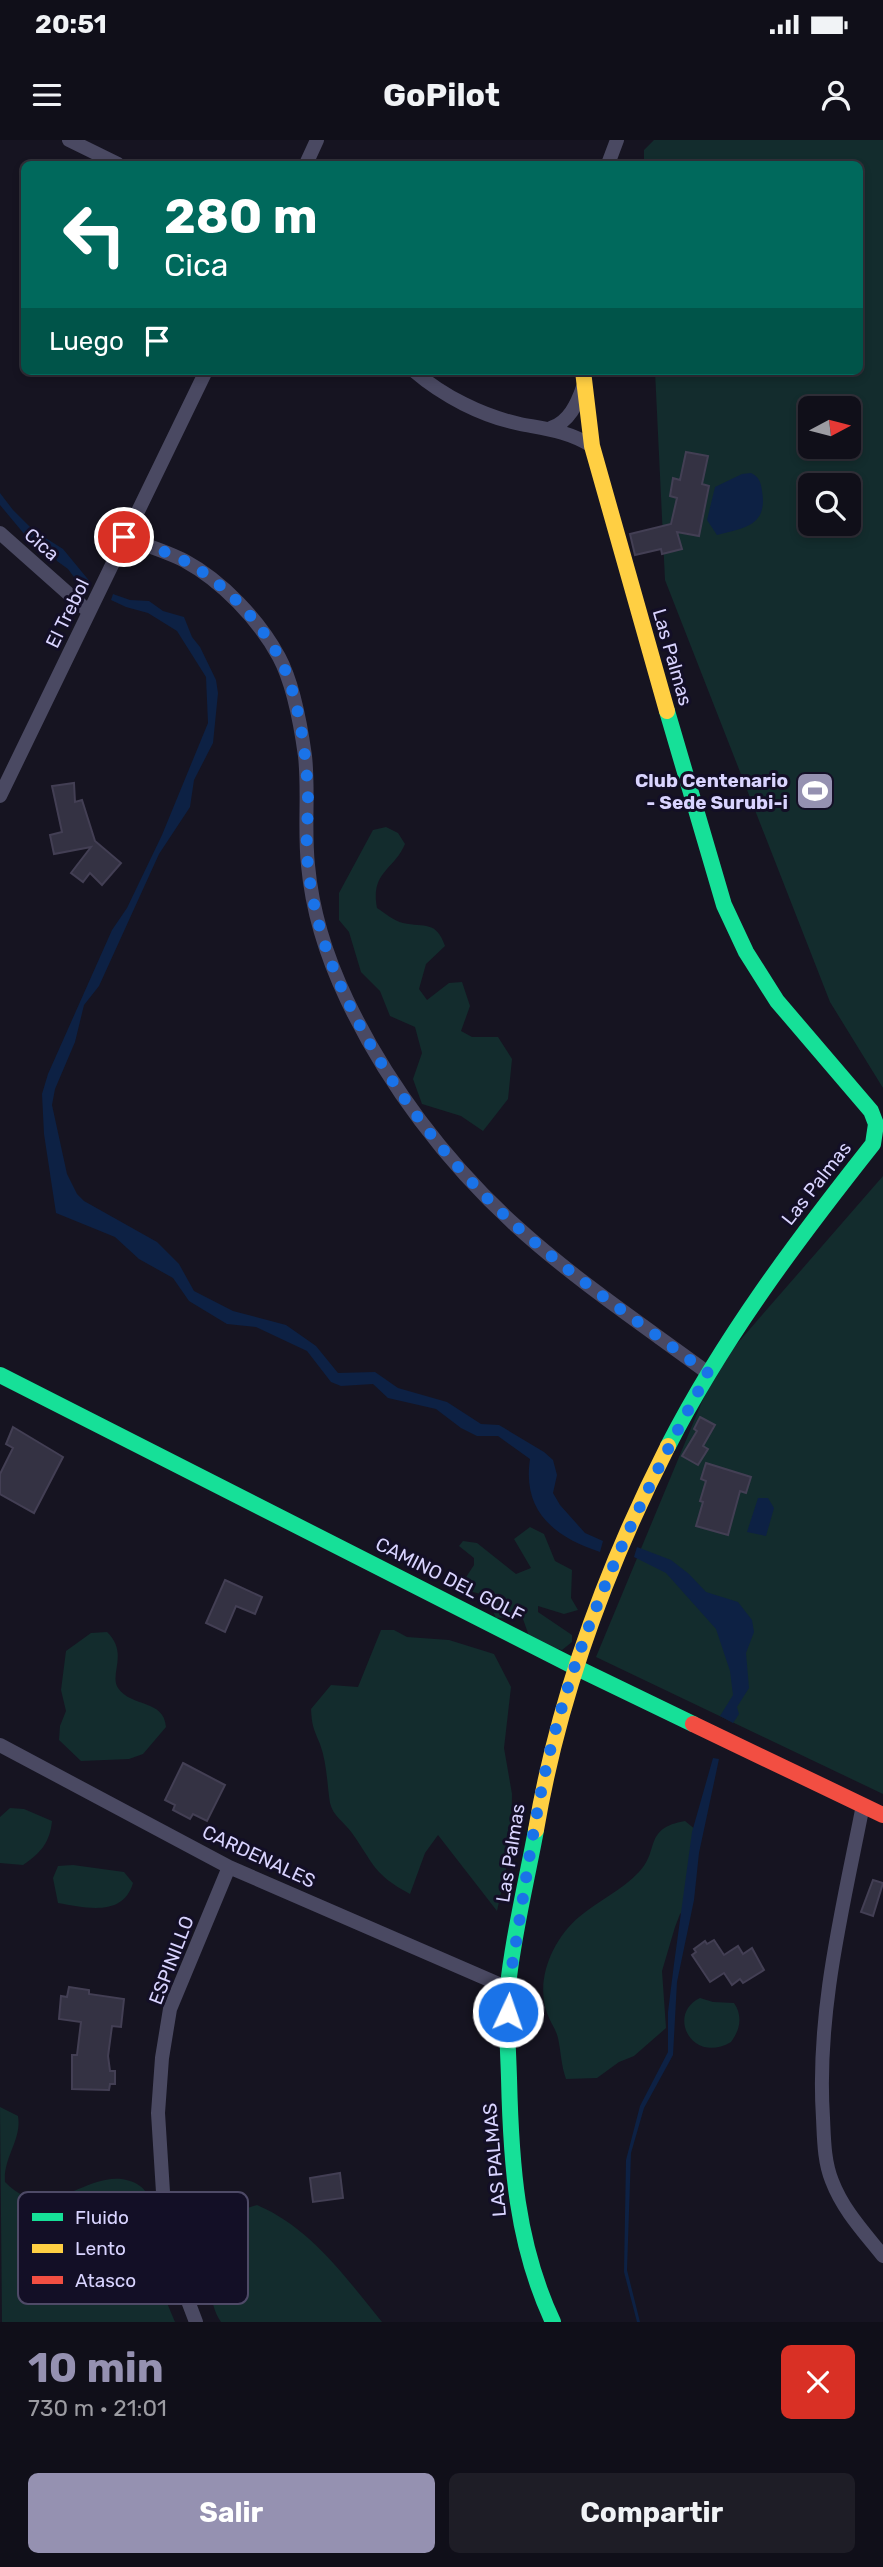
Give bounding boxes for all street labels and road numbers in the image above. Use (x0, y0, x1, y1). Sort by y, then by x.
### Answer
street label: Cica (20, 523, 64, 566)
street label: El Trebol (41, 575, 94, 652)
street label: Las Palmas (648, 606, 697, 708)
street label: Las Palmas (777, 1137, 856, 1230)
street label: CAMINO DEL GOLF (372, 1532, 528, 1627)
street label: Las Palmas (491, 1802, 530, 1904)
street label: CARDENALES (199, 1820, 319, 1893)
street label: ESPINILLO (144, 1913, 199, 2008)
street label: LAS PALMAS (478, 2102, 511, 2218)

